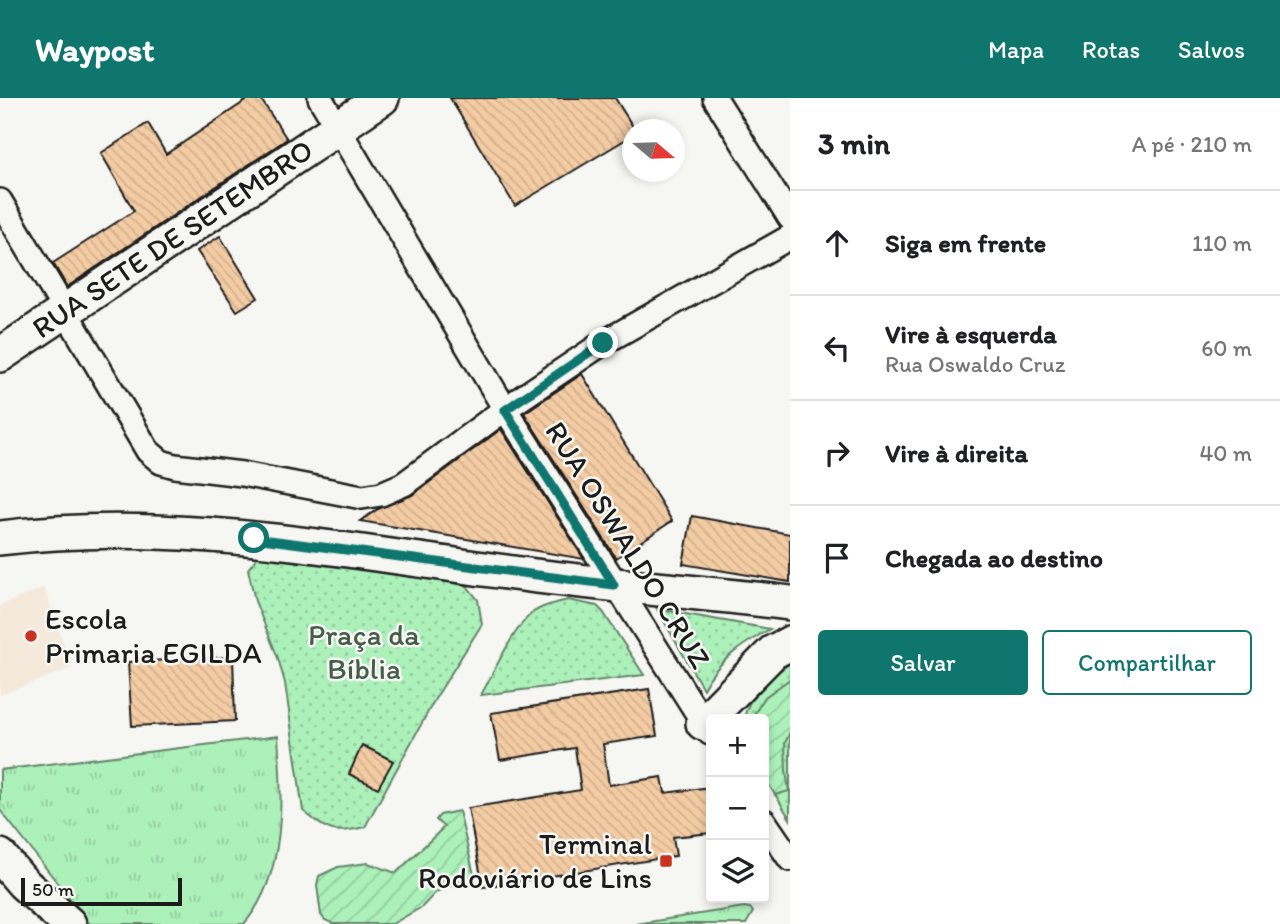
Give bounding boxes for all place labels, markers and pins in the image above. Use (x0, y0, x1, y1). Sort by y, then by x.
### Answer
place label: Escola Primaria EGILDA (45, 600, 262, 671)
marker: Escola Primaria EGILDA (23, 628, 39, 644)
place label: Terminal Rodoviário de Lins (418, 825, 653, 896)
marker: Terminal Rodoviário de Lins (658, 853, 674, 869)

